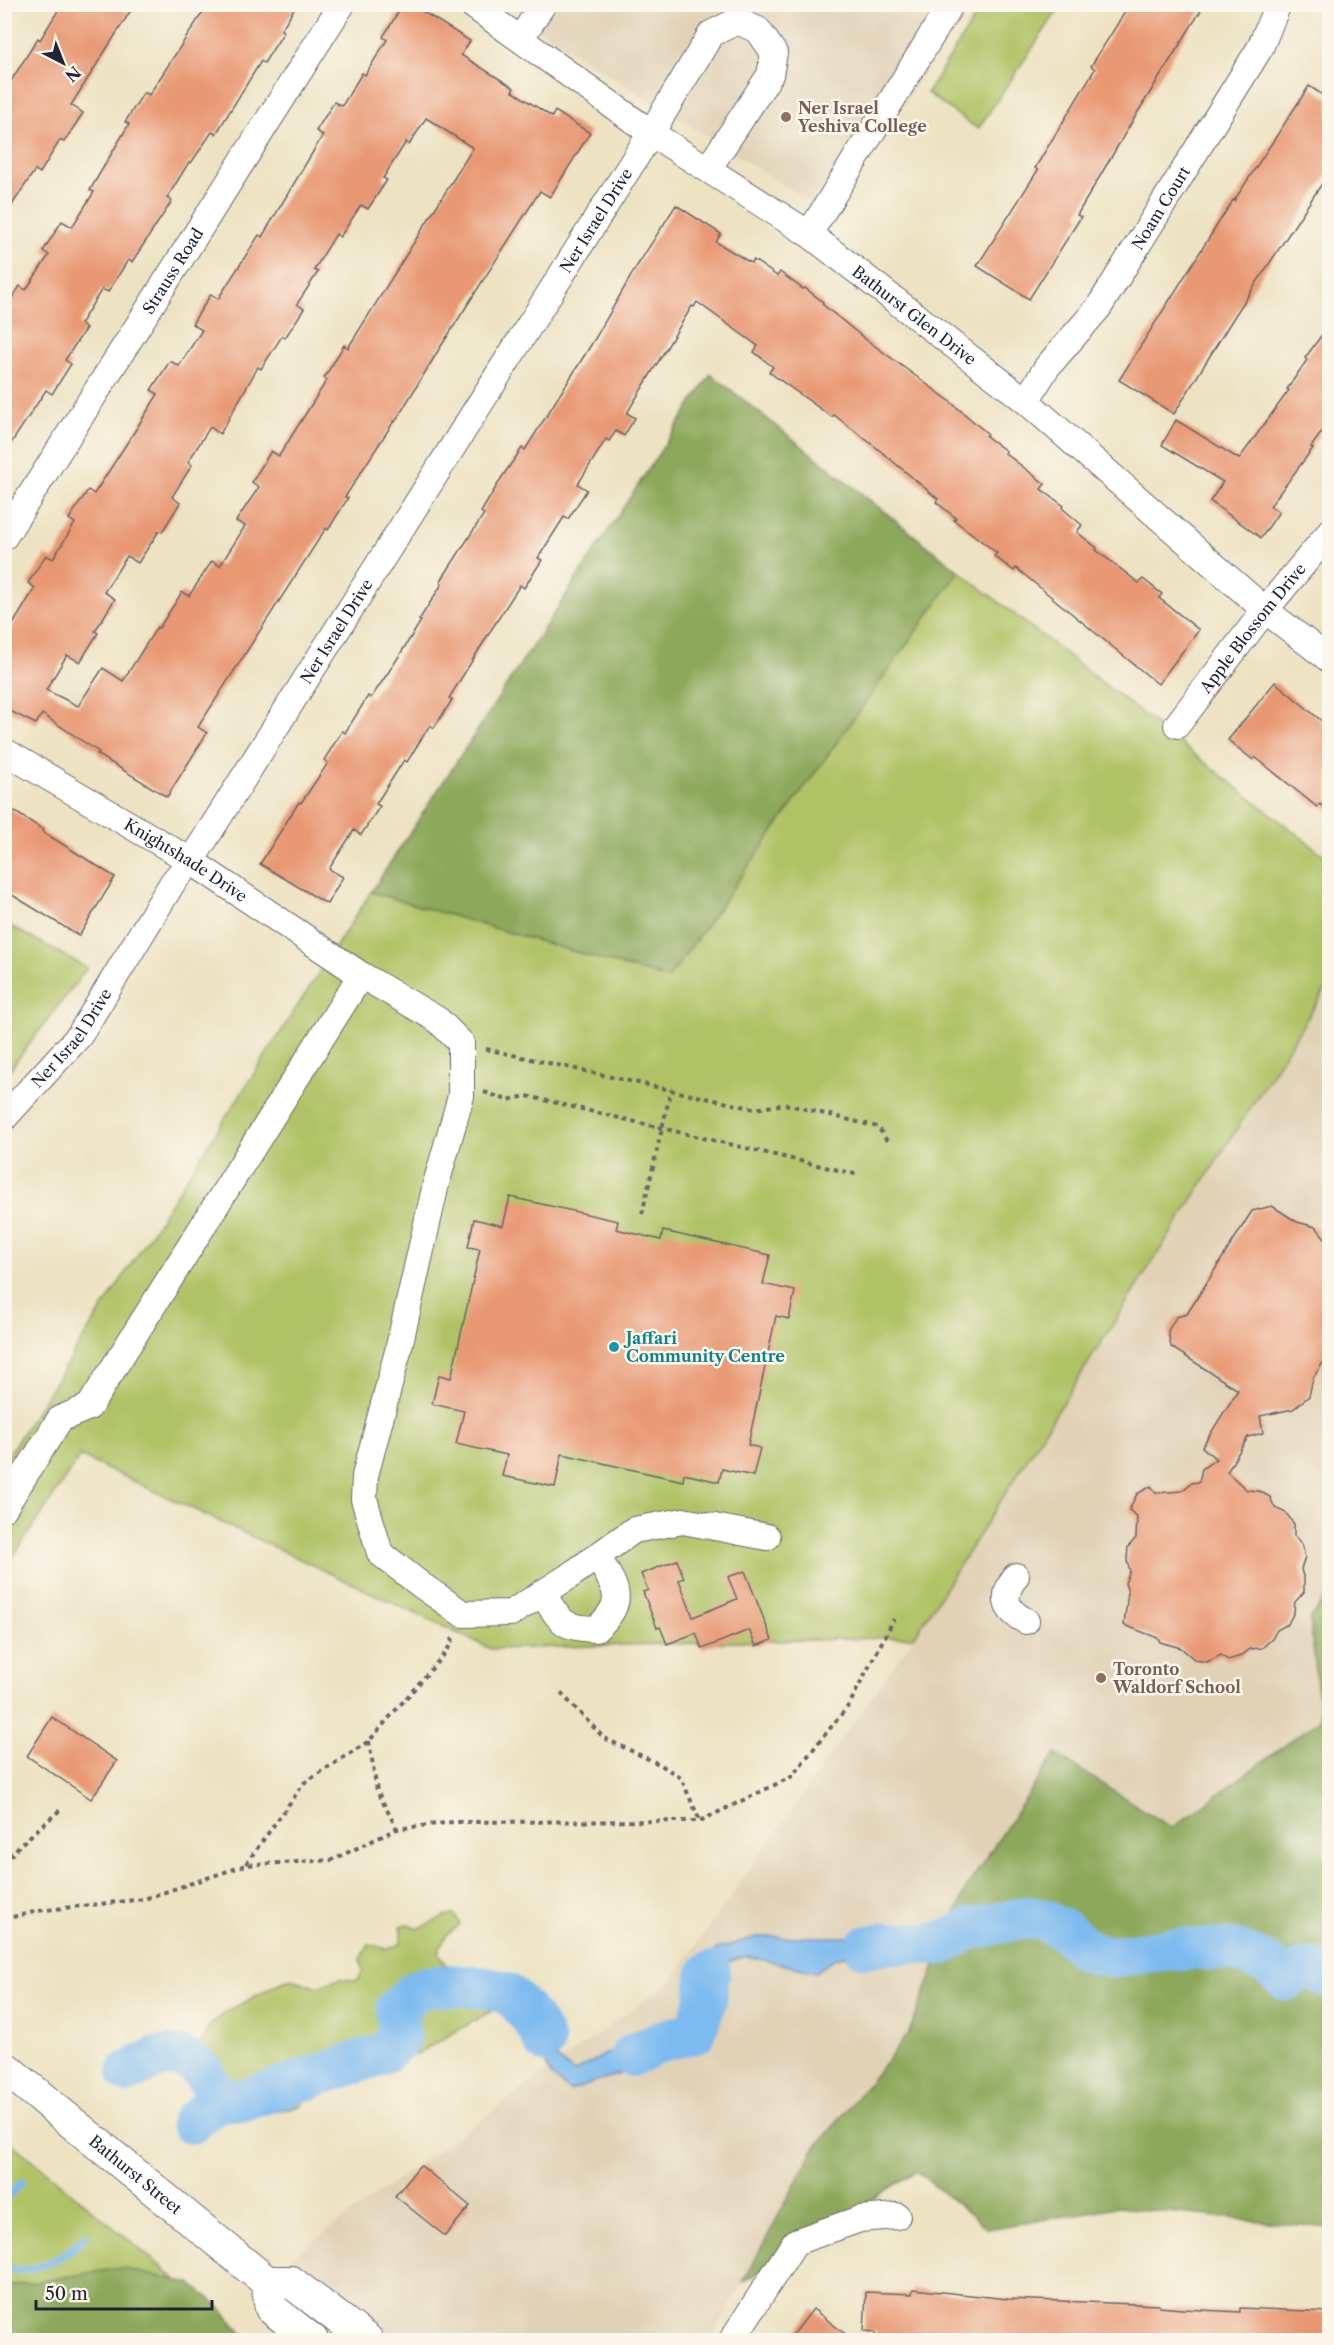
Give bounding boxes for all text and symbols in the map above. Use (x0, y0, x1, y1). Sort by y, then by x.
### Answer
north arrow (33, 33, 93, 93)
text: N (61, 62, 85, 86)
place label: Ner Israel Yeshiva College (797, 98, 927, 136)
marker: Ner Israel Yeshiva College (779, 110, 793, 124)
street label: Noam Court (1127, 162, 1194, 253)
street label: Ner Israel Drive (555, 164, 636, 276)
street label: Strauss Road (138, 224, 208, 318)
street label: Bathurst Glen Drive (848, 261, 980, 369)
street label: Apple Blossom Drive (1195, 559, 1310, 698)
street label: Ner Israel Drive (296, 575, 377, 687)
street label: Knightshade Drive (121, 814, 251, 906)
street label: Ner Israel Drive (27, 985, 116, 1092)
place label: Jaffari Community Centre (623, 1328, 785, 1366)
marker: Jaffari Community Centre (607, 1340, 621, 1354)
place label: Toronto Waldorf School (1112, 1659, 1241, 1697)
marker: Toronto Waldorf School (1094, 1671, 1108, 1685)
street label: Bathurst Street (85, 2131, 186, 2219)
scale bar (36, 2273, 212, 2311)
text: 50 m (45, 2283, 88, 2305)

